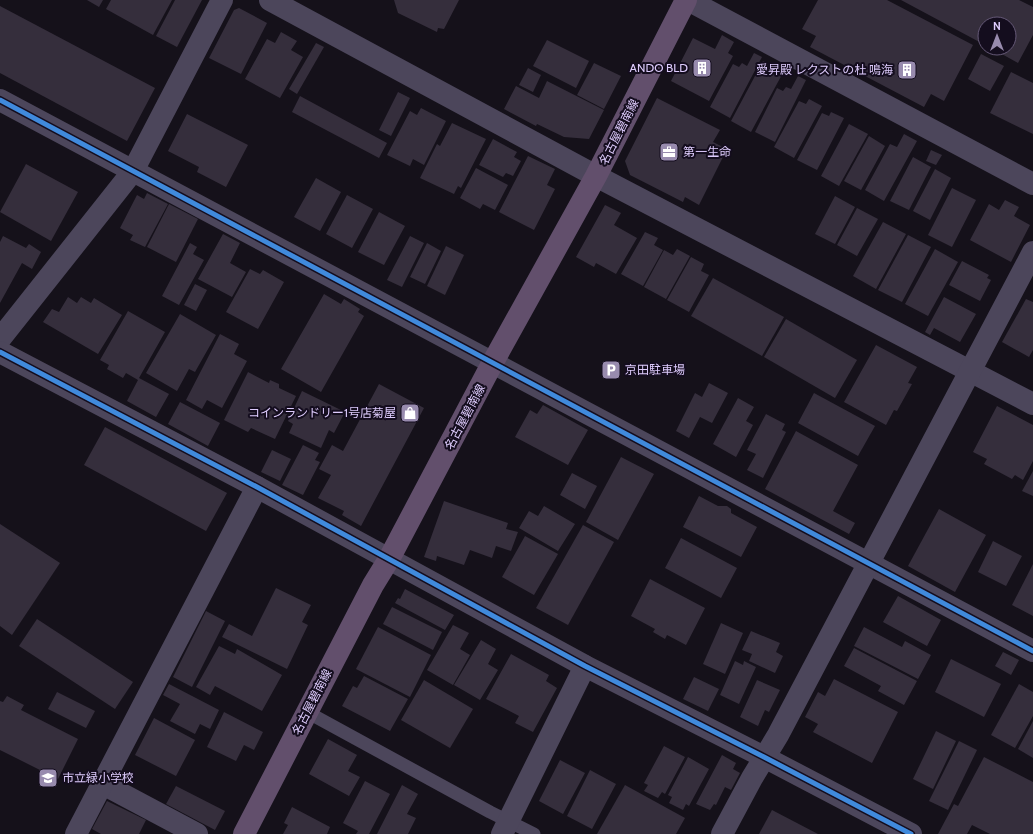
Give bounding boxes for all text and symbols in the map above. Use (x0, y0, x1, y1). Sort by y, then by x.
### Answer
north arrow (977, 16, 1017, 56)
text: N (993, 19, 1001, 33)
building icon: ANDO BLD (691, 57, 713, 79)
building icon: 愛昇殿 レクストの杜 鳴海 (896, 59, 918, 81)
place label: ANDO BLD (630, 60, 688, 75)
place label: 愛昇殿 レクストの杜 鳴海 (756, 62, 893, 77)
street label: 名古屋碧南線 (596, 96, 642, 167)
office icon: 第一生命 (658, 141, 680, 163)
place label: 第一生命 (683, 144, 731, 159)
parking icon: 京田駐車場 (600, 359, 622, 381)
place label: 京田駐車場 (625, 362, 685, 377)
street label: 名古屋碧南線 (441, 381, 488, 452)
shop icon: コインランドリー1号店菊屋 (399, 402, 421, 424)
place label: コインランドリー1号店菊屋 (248, 405, 396, 420)
street label: 名古屋碧南線 (289, 666, 335, 737)
school or university icon: 市立緑小学校 (37, 767, 59, 789)
place label: 市立緑小学校 (62, 770, 134, 785)

